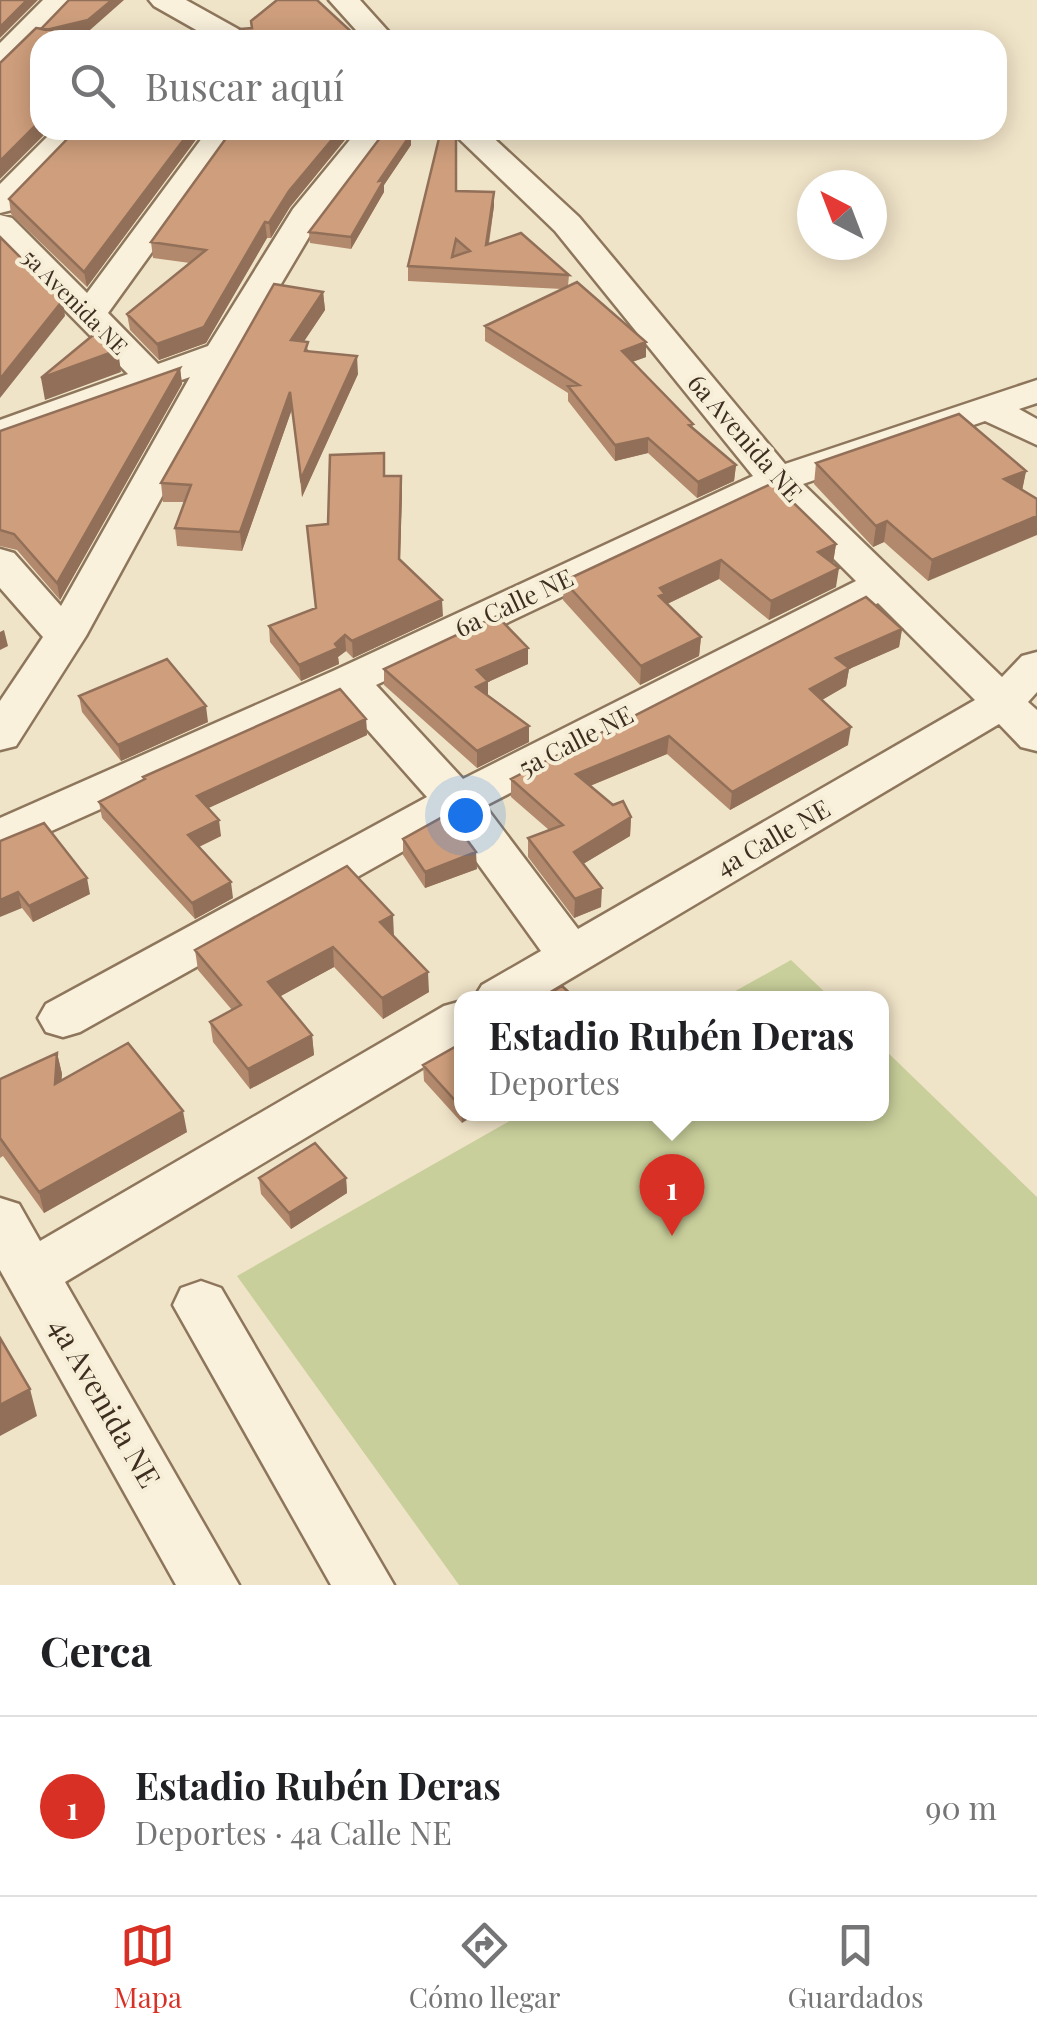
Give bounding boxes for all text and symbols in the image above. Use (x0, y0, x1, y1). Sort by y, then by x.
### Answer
search box (30, 30, 1007, 140)
icon: search (65, 58, 120, 113)
text: Buscar aquí (145, 60, 344, 111)
north arrow (797, 170, 887, 260)
street label: 5a Avenida NE (16, 242, 135, 361)
street label: 6a Avenida NE (682, 366, 811, 508)
street label: 6a Calle NE (449, 560, 578, 643)
street label: 5a Calle NE (512, 697, 638, 783)
your location (440, 790, 491, 841)
street label: 4a Calle NE (709, 791, 835, 883)
popup (454, 991, 889, 1121)
text: Estadio Rubén Deras (489, 1009, 854, 1060)
text: Deportes (489, 1060, 620, 1103)
pin: 1 (640, 1154, 704, 1236)
street label: 4a Avenida NE (41, 1310, 171, 1494)
text: Cerca (40, 1622, 152, 1678)
text: Estadio Rubén Deras (135, 1759, 501, 1810)
text: 1 (66, 1785, 79, 1828)
text: 90 m (925, 1785, 997, 1828)
text: Deportes · 4a Calle NE (135, 1810, 452, 1853)
tab: Mapa (113, 1918, 182, 2015)
tab: Cómo llegar (409, 1918, 561, 2015)
tab: Guardados (787, 1918, 924, 2015)

